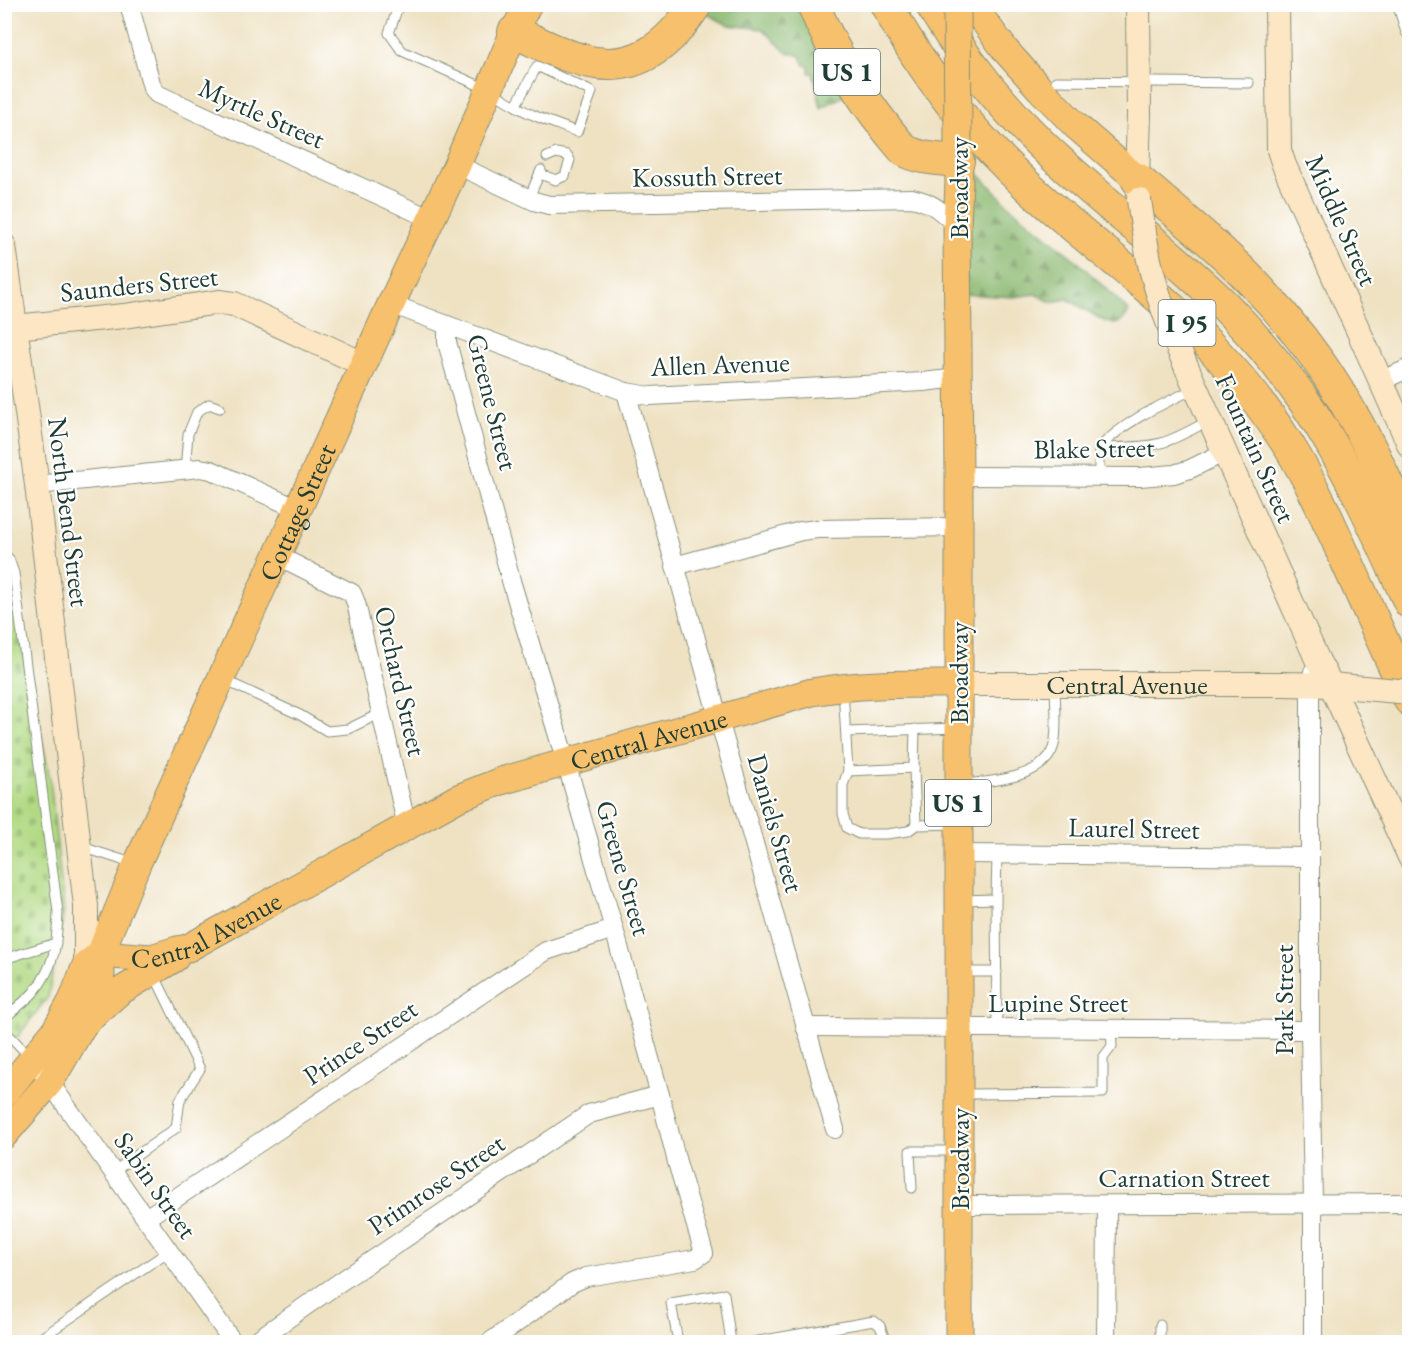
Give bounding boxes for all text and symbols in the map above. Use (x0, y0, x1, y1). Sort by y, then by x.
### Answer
road number: US 1 (814, 49, 880, 95)
street label: Myrtle Street (194, 70, 331, 157)
street label: Broadway (941, 137, 976, 239)
street label: Middle Street (1298, 149, 1387, 292)
street label: Kossuth Street (631, 157, 783, 195)
street label: Saunders Street (58, 258, 220, 310)
road number: I 95 (1158, 300, 1216, 346)
street label: Greene Street (459, 330, 527, 474)
street label: Allen Avenue (649, 344, 790, 384)
street label: Fountain Street (1208, 368, 1305, 529)
street label: North Bend Street (40, 415, 98, 609)
street label: Blake Street (1033, 429, 1155, 467)
street label: Cottage Street (250, 437, 343, 586)
street label: Orchard Street (367, 603, 435, 760)
street label: Broadway (941, 622, 976, 724)
street label: Central Avenue (1046, 667, 1208, 702)
street label: Central Avenue (566, 700, 731, 778)
street label: Daniels Street (740, 750, 813, 897)
road number: US 1 (925, 780, 991, 826)
street label: Greene Street (588, 796, 660, 940)
street label: Laurel Street (1068, 809, 1201, 847)
street label: Central Avenue (130, 883, 287, 975)
street label: Park Street (1266, 944, 1301, 1055)
street label: Lupine Street (988, 985, 1129, 1020)
street label: Prince Street (296, 991, 424, 1093)
street label: Broadway (942, 1108, 977, 1210)
street label: Sabin Street (106, 1125, 206, 1246)
street label: Primrose Street (361, 1125, 512, 1243)
street label: Carnation Street (1098, 1160, 1270, 1195)

